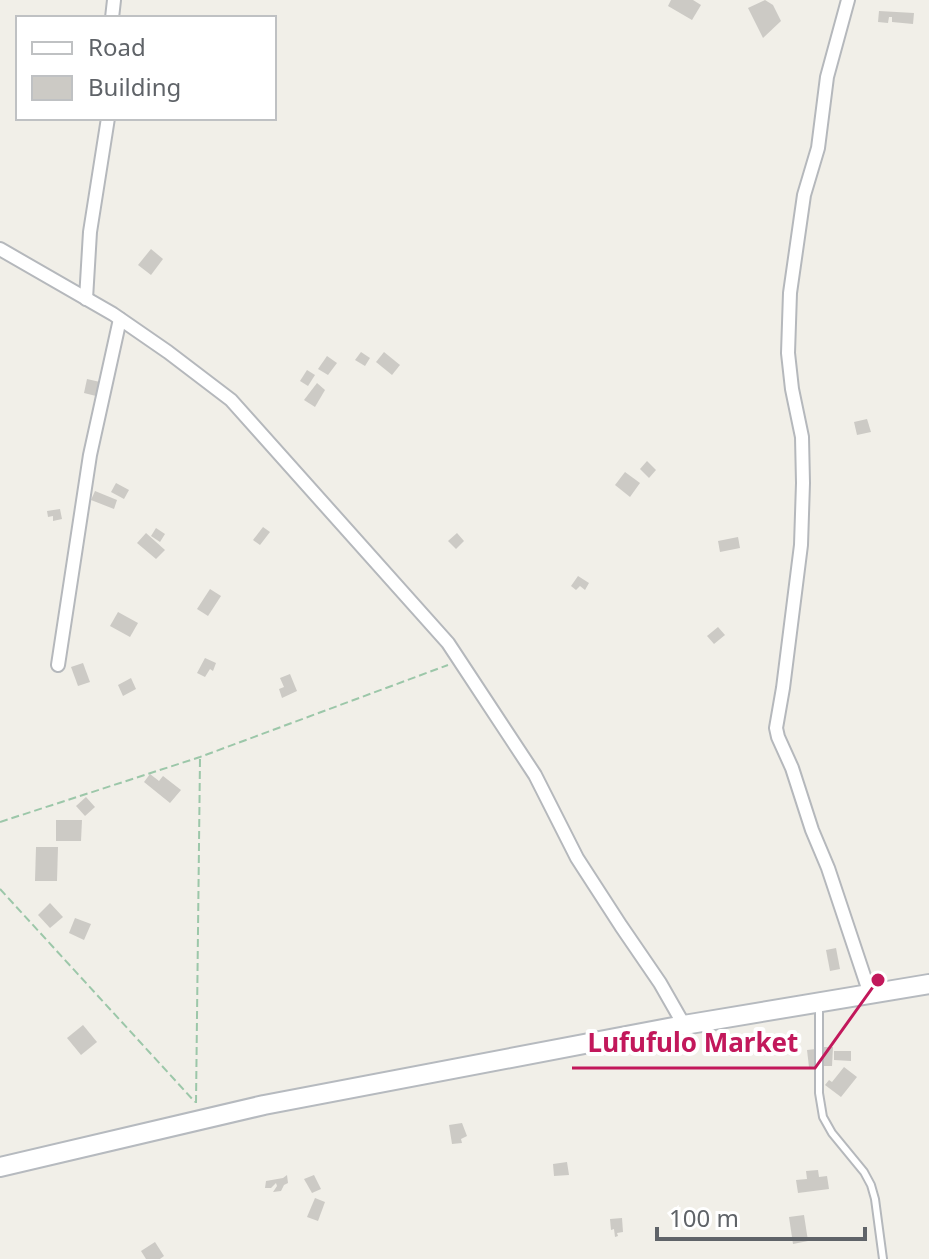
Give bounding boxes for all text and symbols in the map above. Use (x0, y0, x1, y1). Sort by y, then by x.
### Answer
legend (16, 16, 276, 120)
text: Road (88, 30, 146, 63)
text: Building (88, 70, 181, 103)
callout: Lufufulo Market (572, 1018, 815, 1068)
text: Lufufulo Market (588, 1024, 798, 1060)
scale bar (657, 1191, 865, 1241)
text: 100 m (669, 1201, 739, 1234)

